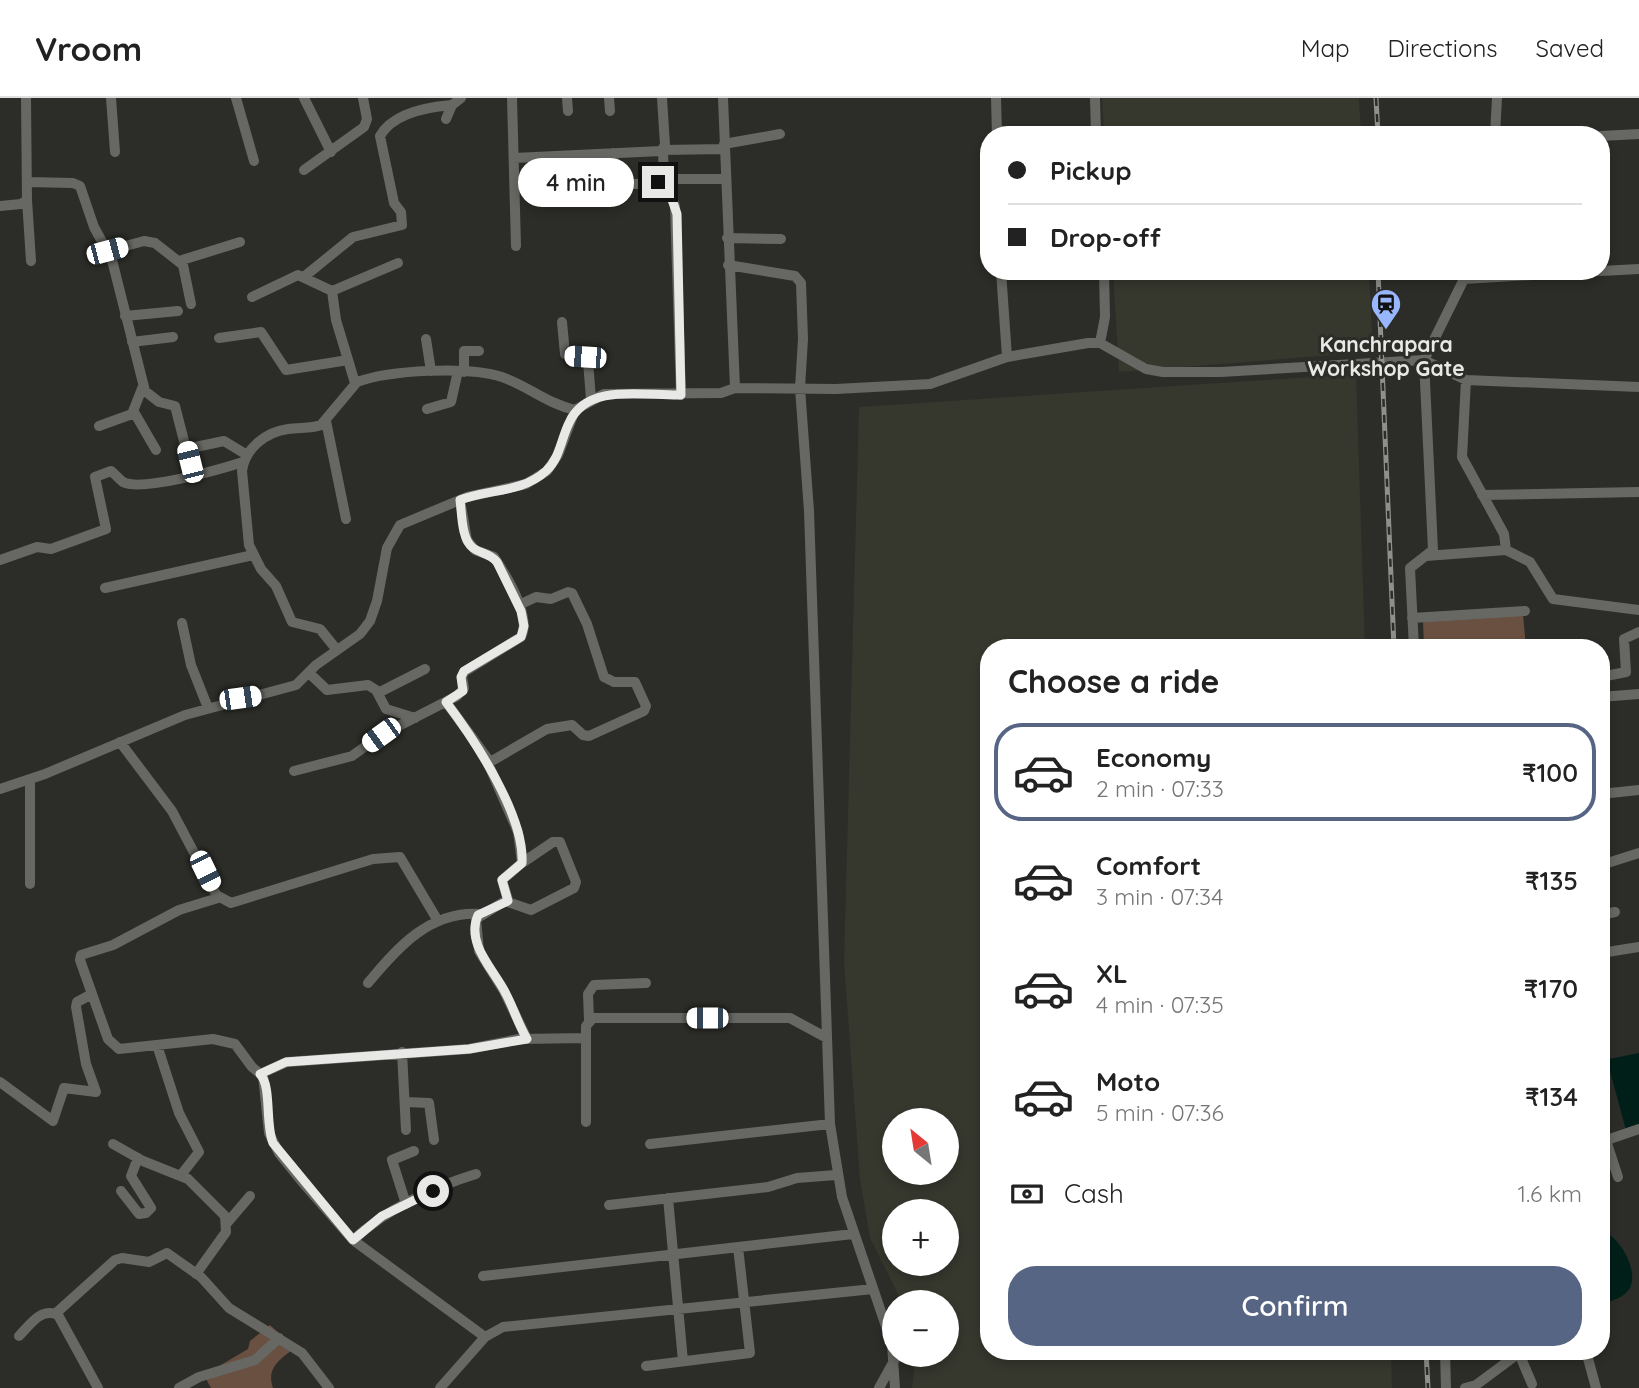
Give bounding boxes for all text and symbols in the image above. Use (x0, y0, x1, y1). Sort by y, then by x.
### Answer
text: Vroom (35, 28, 142, 69)
text: Map (1301, 33, 1350, 63)
text: Directions (1388, 33, 1498, 63)
text: Saved (1536, 33, 1604, 63)
text: Pickup (1050, 154, 1132, 187)
callout: 4 min (518, 158, 634, 206)
route end (642, 166, 674, 198)
text: 4 min (546, 168, 606, 197)
text: Drop-off (1050, 221, 1161, 254)
car (84, 235, 131, 267)
station icon: Kanchrapara Workshop Gate (1369, 287, 1403, 331)
place label: Kanchrapara Workshop Gate (1307, 331, 1465, 381)
car (564, 345, 607, 369)
car (175, 439, 206, 485)
text: Choose a ride (1008, 661, 1220, 701)
car (218, 685, 263, 711)
car (358, 714, 405, 756)
icon: car (1012, 741, 1075, 804)
text: Economy (1096, 741, 1211, 774)
text: ₹100 (1522, 756, 1578, 789)
text: 2 min · 07:33 (1096, 774, 1224, 803)
car (187, 848, 224, 894)
icon: car (1012, 849, 1075, 912)
text: Comfort (1096, 849, 1201, 882)
text: ₹135 (1525, 864, 1578, 897)
text: 3 min · 07:34 (1096, 882, 1223, 911)
icon: car (1012, 957, 1075, 1020)
text: XL (1096, 957, 1128, 990)
text: ₹170 (1524, 972, 1578, 1005)
text: 4 min · 07:35 (1096, 990, 1224, 1019)
car (687, 1008, 729, 1029)
icon: car (1012, 1065, 1075, 1128)
text: Moto (1096, 1065, 1160, 1098)
text: ₹134 (1525, 1080, 1578, 1113)
text: 5 min · 07:36 (1096, 1098, 1224, 1127)
north arrow (882, 1108, 959, 1185)
map controls (882, 1108, 959, 1367)
route start (417, 1175, 449, 1207)
icon: cash (1008, 1175, 1046, 1213)
text: Cash (1064, 1177, 1124, 1210)
text: 1.6 km (1517, 1179, 1582, 1208)
button: + (882, 1199, 959, 1276)
button: Confirm (1008, 1266, 1582, 1346)
button: − (882, 1290, 959, 1367)

